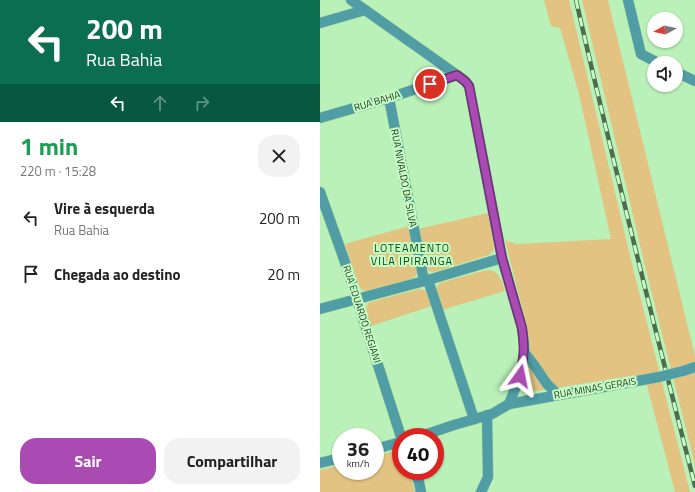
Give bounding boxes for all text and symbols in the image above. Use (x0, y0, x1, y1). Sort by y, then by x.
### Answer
text: 200 m (86, 7, 163, 50)
north arrow (647, 12, 683, 48)
map controls (647, 12, 683, 92)
icon: left (20, 16, 72, 68)
text: Rua Bahia (86, 46, 162, 73)
button: sound (647, 56, 683, 92)
pin (413, 67, 447, 101)
icon: arrive (419, 73, 441, 95)
street label: RUA BAHIA (352, 87, 402, 115)
icon: left (107, 92, 129, 114)
icon: ahead (149, 92, 171, 114)
icon: right (191, 92, 213, 114)
text: 1 min (20, 128, 78, 164)
street label: RUA NIVALDO DA SILVA (387, 128, 421, 228)
button: close (258, 135, 300, 177)
text: 220 m · 15:28 (20, 161, 96, 181)
text: Vire à esquerda (54, 197, 155, 220)
icon: left (20, 207, 42, 229)
text: 200 m (259, 207, 300, 230)
text: Rua Bahia (54, 220, 109, 240)
district label: LOTEAMENTO VILA IPIRANGA (371, 240, 453, 269)
icon: arrive (20, 263, 42, 285)
text: Chegada ao destino (54, 263, 180, 286)
text: 20 m (267, 263, 300, 286)
street label: RUA EDUARDO REGIANI (339, 263, 385, 365)
position arrow (499, 355, 541, 397)
street label: RUA MINAS GERAIS (553, 373, 637, 403)
speed limit sign: 40 (392, 428, 444, 480)
text: 36 (347, 433, 369, 464)
button: Sair (20, 438, 156, 484)
button: Compartilhar (164, 438, 300, 484)
text: km/h (347, 456, 369, 471)

